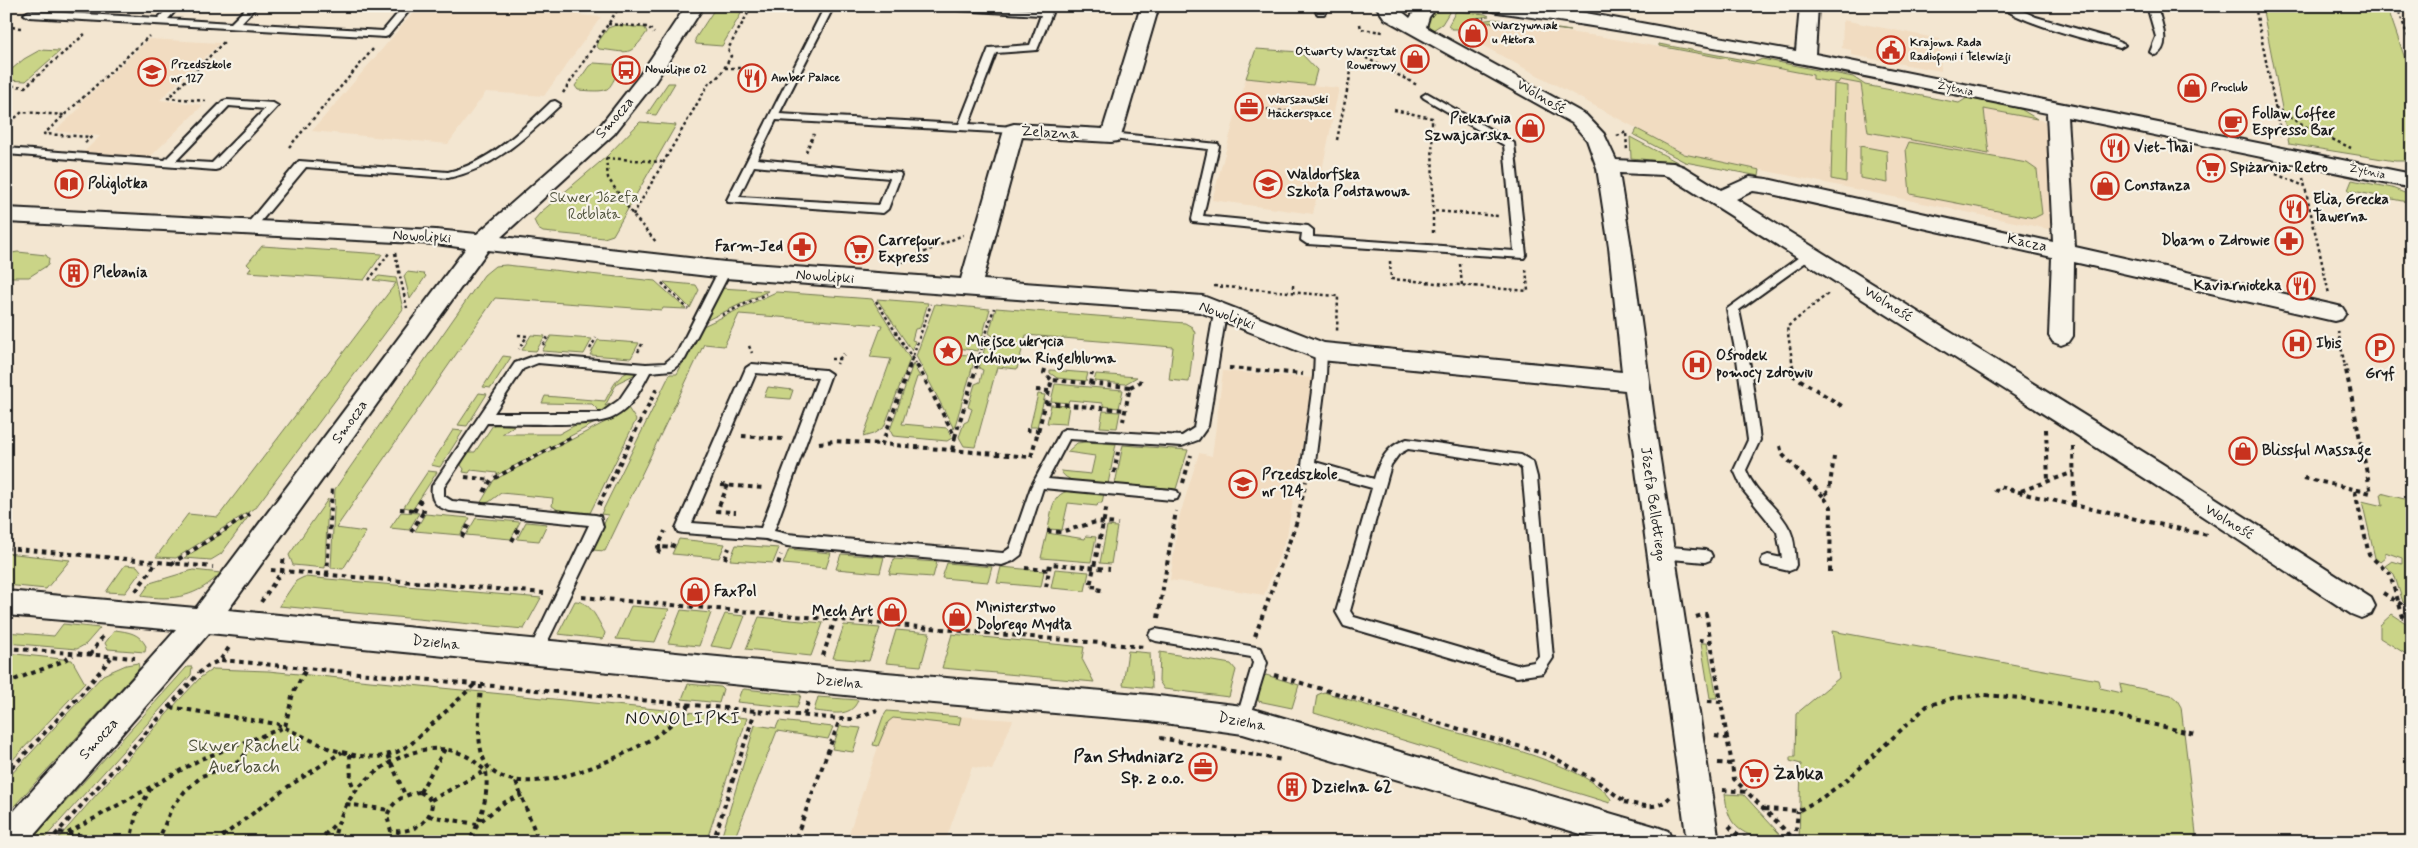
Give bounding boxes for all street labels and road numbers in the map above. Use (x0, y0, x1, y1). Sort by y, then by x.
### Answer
street label: Wolność (1513, 75, 1569, 119)
street label: Żytnia (1935, 78, 1975, 100)
street label: Smocza (591, 93, 639, 143)
street label: Żelazna (1020, 121, 1081, 145)
street label: Żytnia (2347, 161, 2387, 183)
street label: Nowolipki (392, 225, 452, 249)
street label: Kacza (2005, 229, 2049, 257)
street label: Nowolipki (795, 265, 855, 289)
street label: Wolność (1860, 281, 1916, 327)
street label: Nowolipki (1196, 297, 1258, 335)
street label: Smocza (327, 396, 373, 448)
street label: Józefa Bellottiego (1635, 445, 1671, 563)
street label: Wolność (2201, 500, 2257, 544)
street label: Dzielna (411, 631, 462, 656)
street label: Dzielna (814, 670, 865, 695)
street label: Dzielna (1216, 708, 1269, 737)
street label: Smocza (75, 714, 123, 764)

